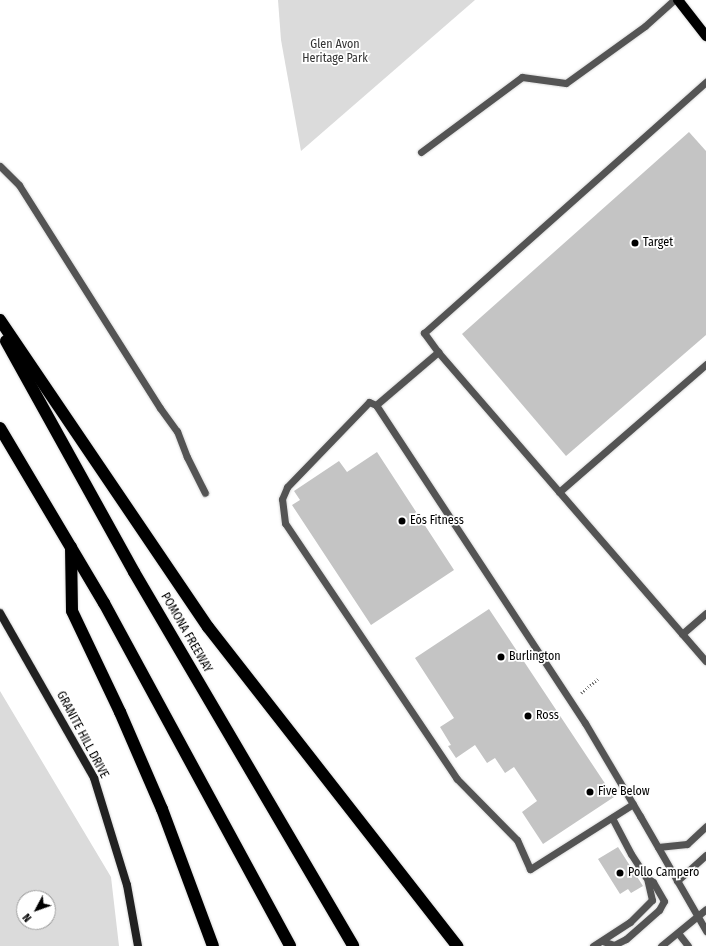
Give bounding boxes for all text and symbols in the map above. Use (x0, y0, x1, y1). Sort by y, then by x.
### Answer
park label: Glen Avon Heritage Park (302, 38, 368, 66)
place label: Target (643, 236, 673, 250)
marker: Target (630, 238, 640, 248)
place label: Eōs Fitness (410, 514, 464, 528)
marker: Eōs Fitness (397, 516, 407, 526)
street label: POMONA FREEWAY (157, 591, 215, 675)
place label: Burlington (509, 650, 561, 664)
marker: Burlington (496, 652, 506, 662)
street label: GRANITE HILL DRIVE (53, 689, 111, 781)
place label: Ross (536, 709, 559, 723)
marker: Ross (523, 711, 533, 721)
place label: Five Below (598, 785, 650, 799)
marker: Five Below (585, 787, 595, 797)
place label: Pollo Campero (628, 866, 699, 880)
marker: Pollo Campero (615, 868, 625, 878)
north arrow (16, 890, 56, 930)
text: N (20, 911, 34, 924)

